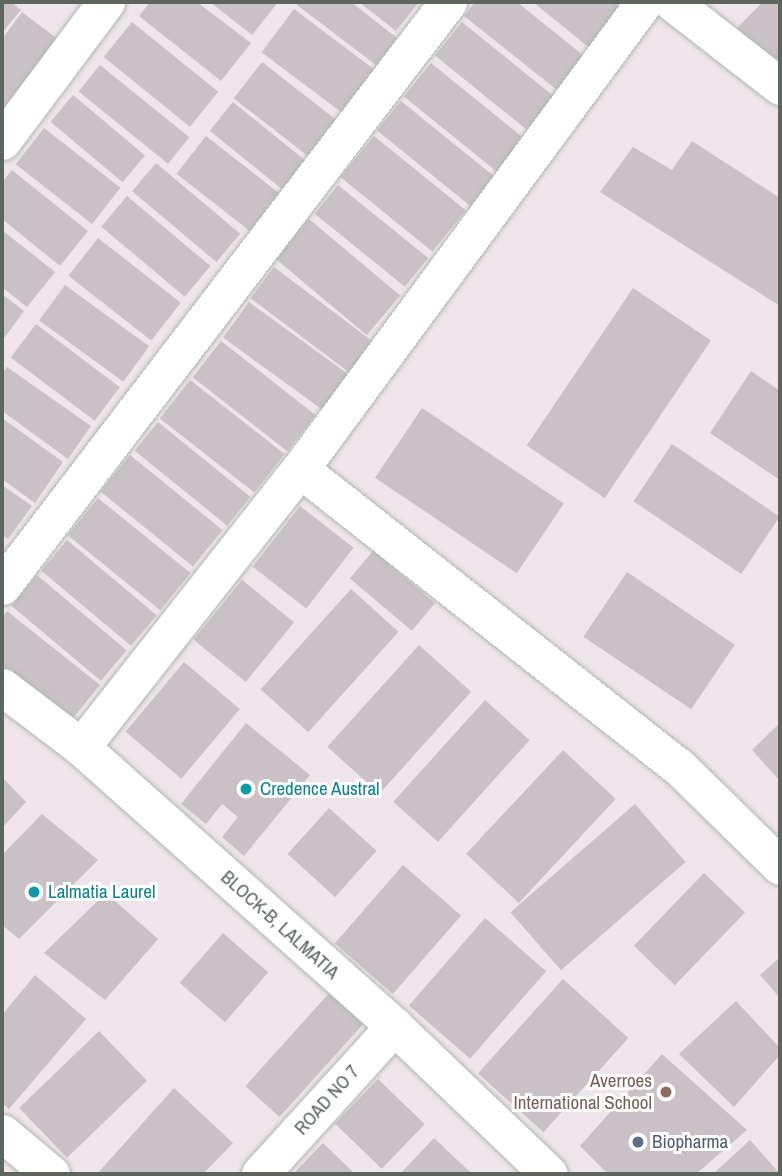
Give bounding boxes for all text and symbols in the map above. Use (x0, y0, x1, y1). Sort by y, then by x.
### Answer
place label: Credence Austral (260, 778, 380, 800)
marker: Credence Austral (238, 781, 254, 797)
street label: BLOCK-B, LALMATIA (216, 866, 344, 984)
place label: Lalmatia Laurel (48, 881, 155, 903)
marker: Lalmatia Laurel (26, 884, 42, 900)
street label: ROAD NO 7 (290, 1061, 364, 1139)
place label: Averroes International School (513, 1070, 652, 1114)
marker: Averroes International School (658, 1084, 674, 1100)
place label: Biopharma (652, 1131, 728, 1153)
marker: Biopharma (630, 1134, 646, 1150)

